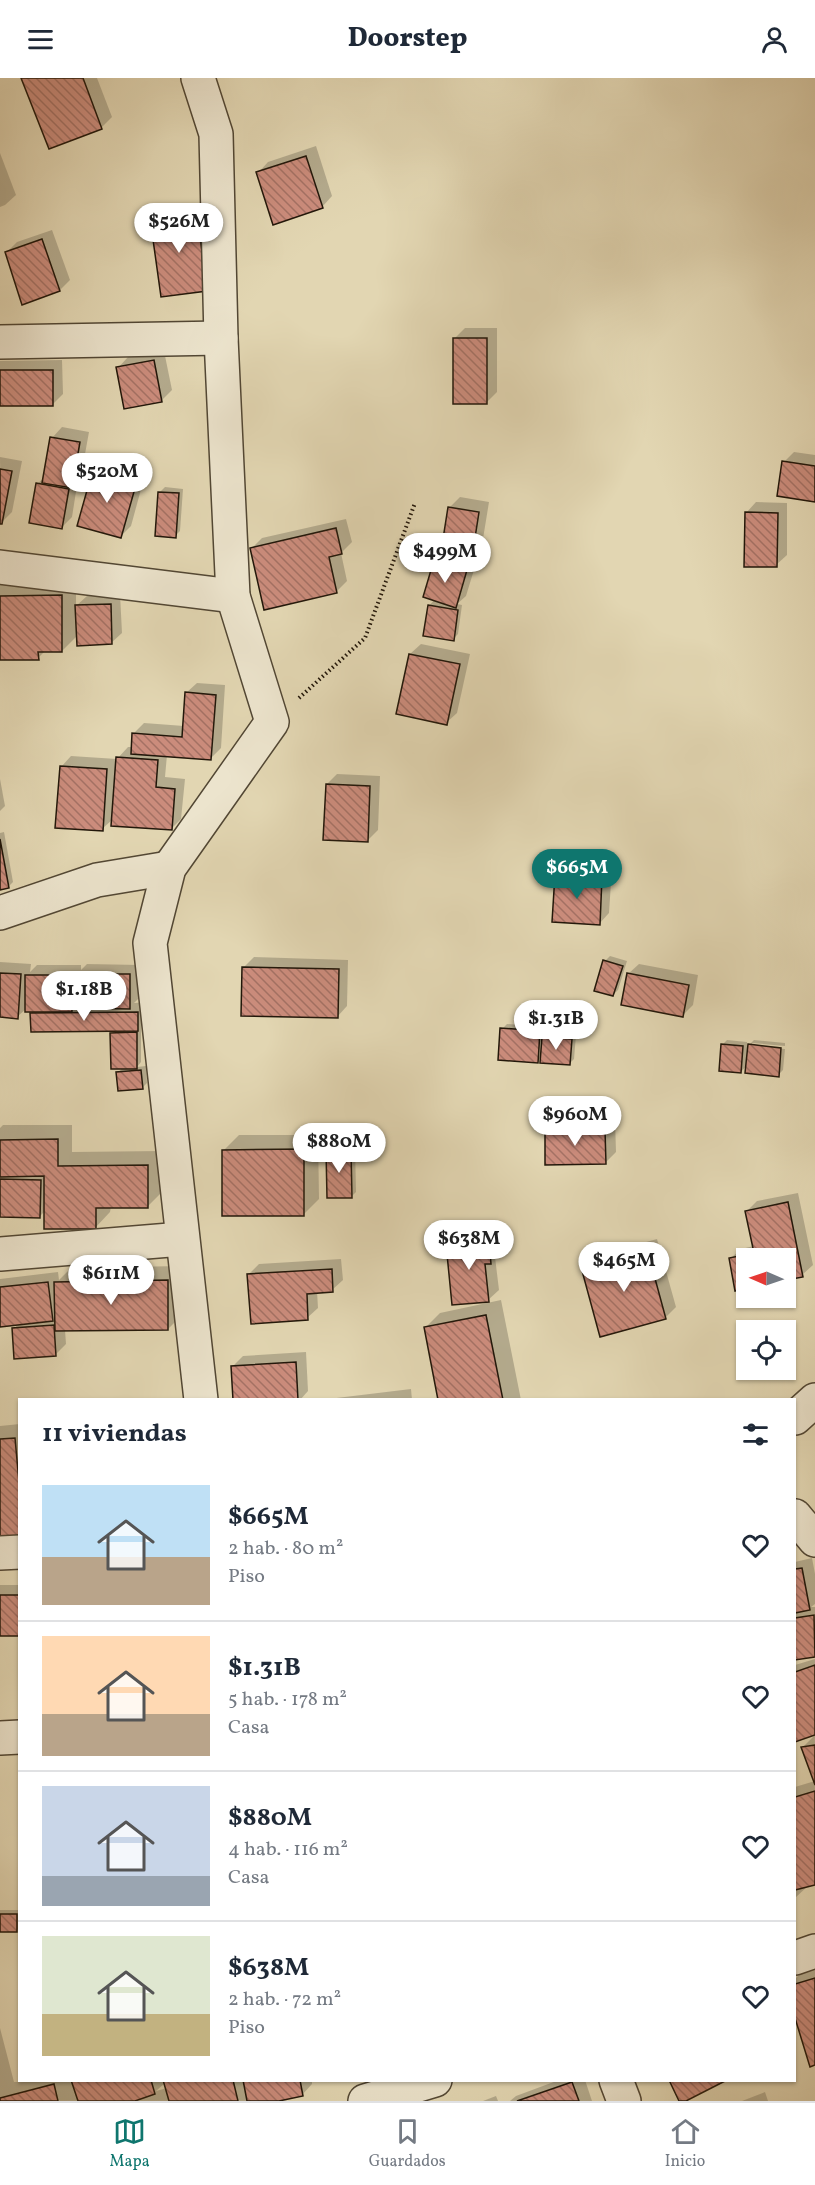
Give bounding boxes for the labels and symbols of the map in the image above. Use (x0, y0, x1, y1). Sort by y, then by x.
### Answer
pin: $526M (137, 203, 221, 254)
pin: $520M (65, 453, 149, 504)
pin: $499M (403, 533, 487, 584)
pin: $665M (535, 849, 619, 900)
pin: $1.18B (35, 971, 133, 1022)
pin: $1.31B (507, 1000, 605, 1051)
pin: $960M (533, 1096, 617, 1147)
pin: $880M (297, 1123, 381, 1174)
pin: $638M (427, 1220, 511, 1271)
pin: $465M (582, 1242, 666, 1293)
north arrow (736, 1248, 796, 1308)
pin: $611M (69, 1255, 153, 1306)

